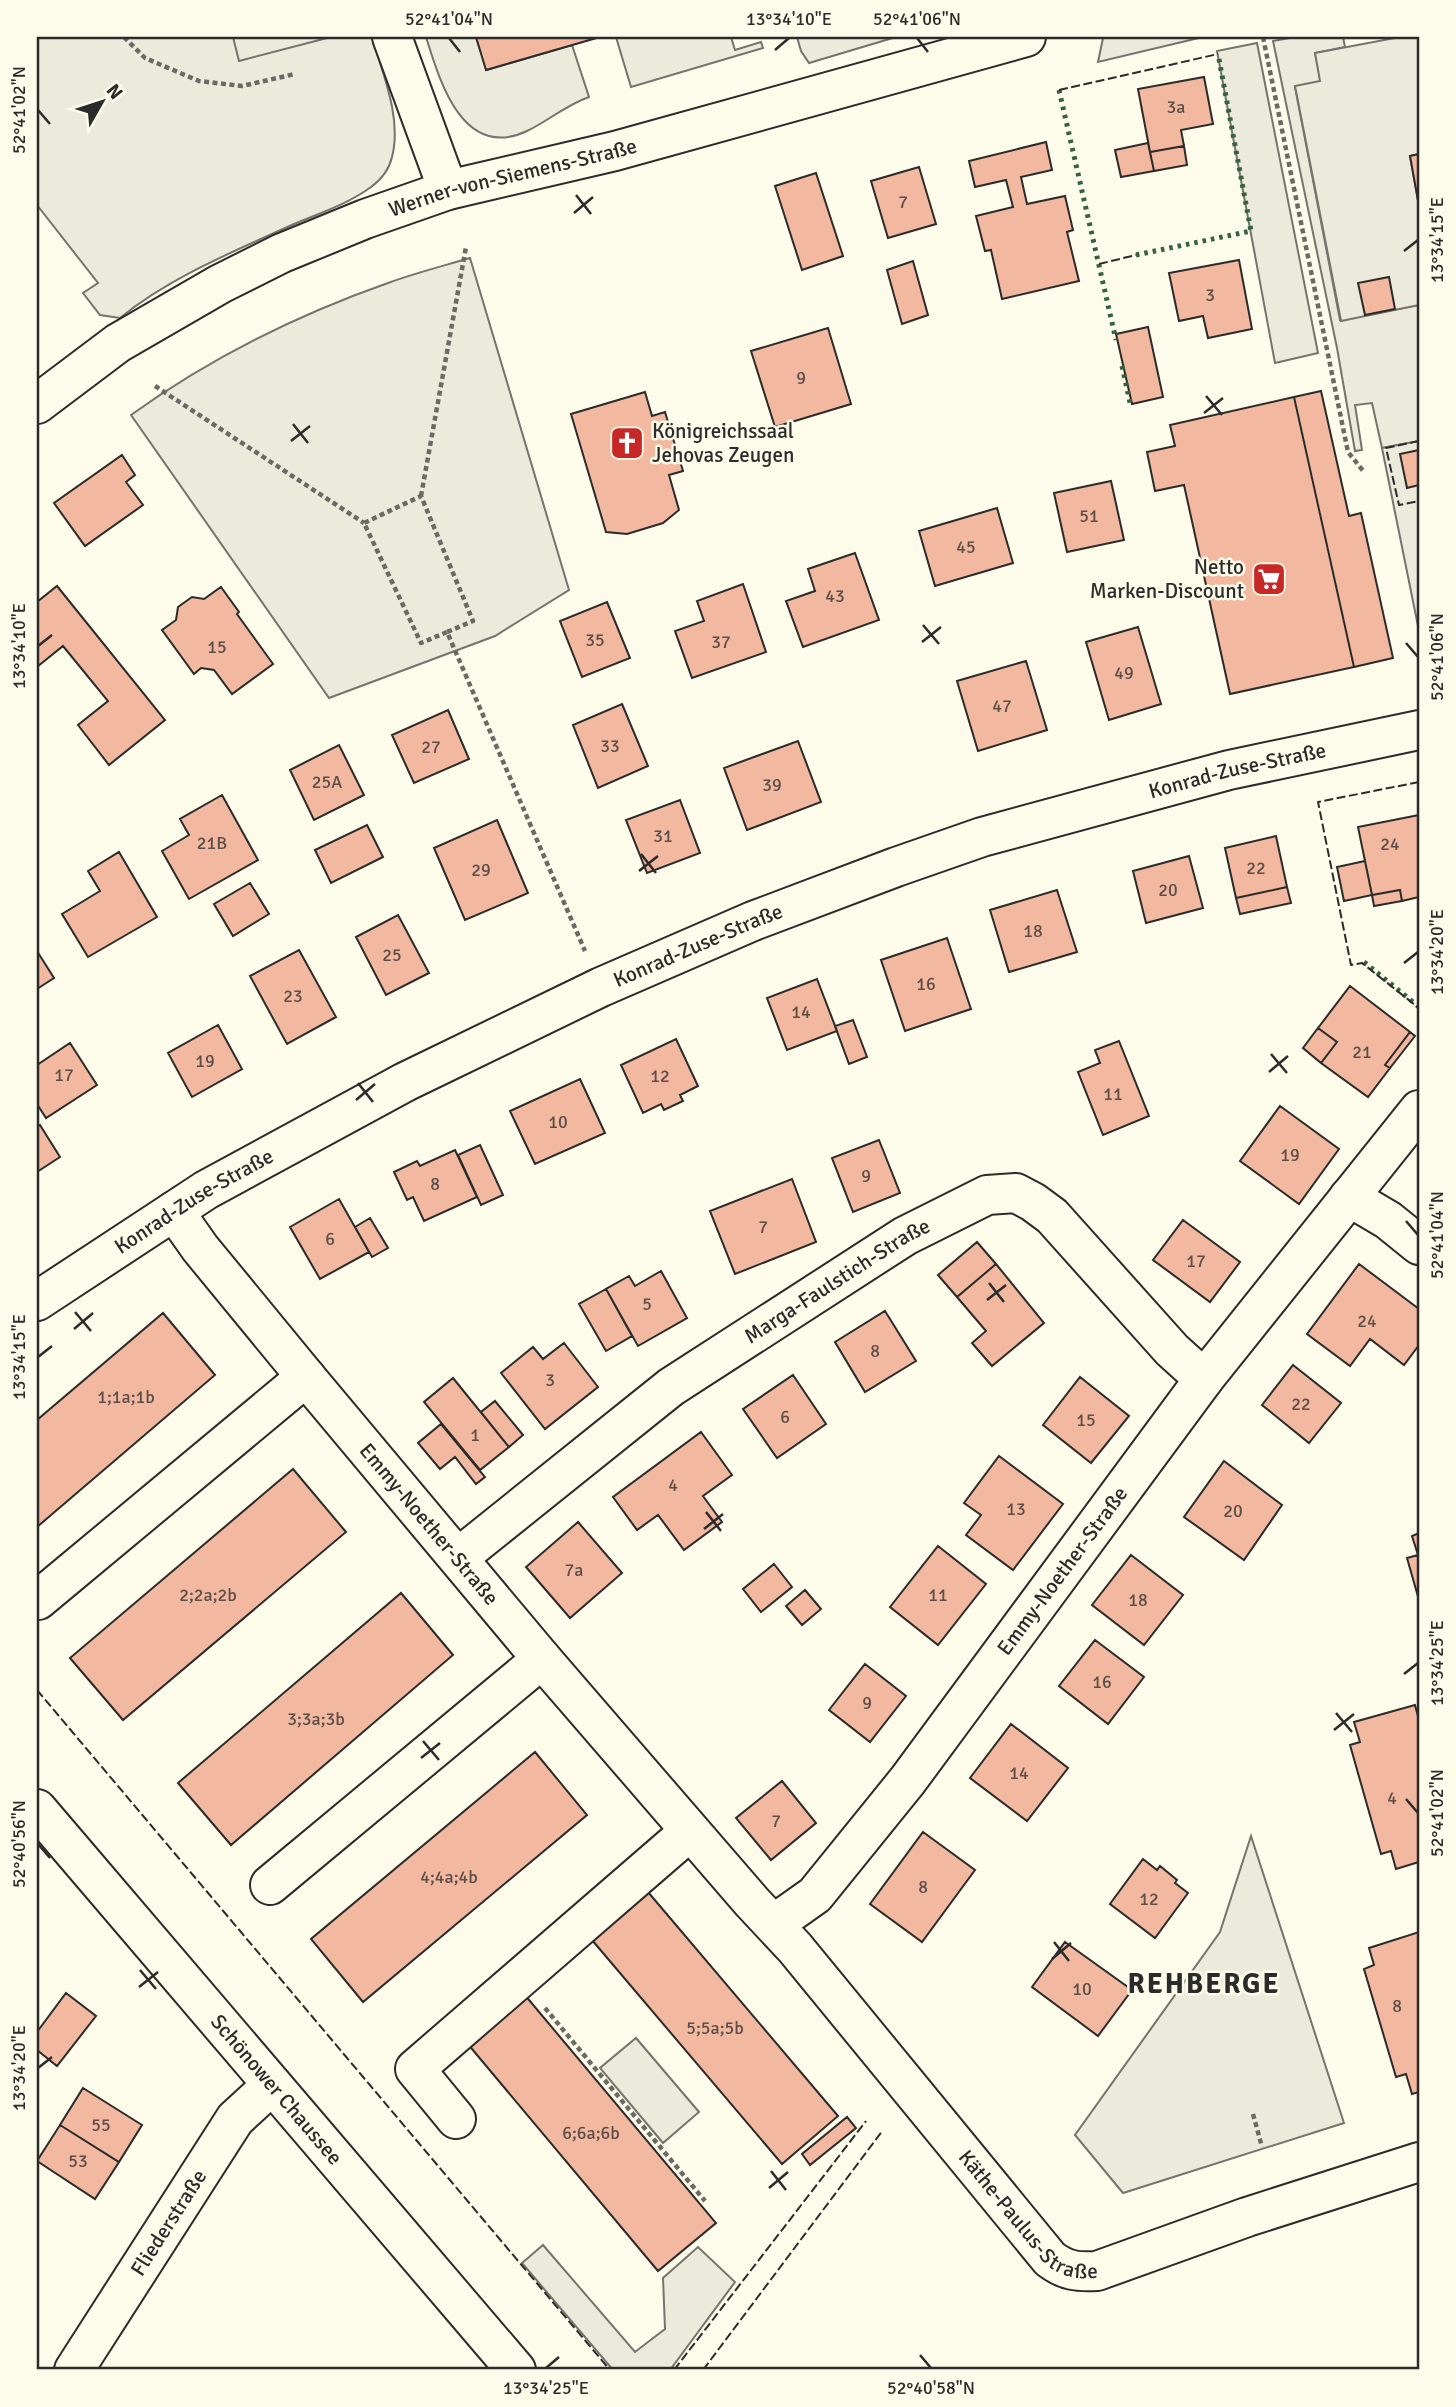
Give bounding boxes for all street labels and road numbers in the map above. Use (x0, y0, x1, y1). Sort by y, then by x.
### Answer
street label: Werner-von-Siemens-Straße (385, 133, 640, 223)
street label: Konrad-Zuse-Straße (1146, 737, 1328, 804)
street label: Konrad-Zuse-Straße (609, 898, 786, 993)
street label: Konrad-Zuse-Straße (109, 1143, 278, 1260)
street label: Marga-Faulstich-Straße (739, 1213, 934, 1349)
street label: Emmy-Noether-Straße (354, 1438, 504, 1610)
street label: Emmy-Noether-Straße (992, 1481, 1133, 1660)
street label: Schönower Chaussee (205, 2009, 348, 2170)
street label: Käthe-Paulus-Straße (953, 2145, 1098, 2285)
street label: Fliederstraße (125, 2165, 212, 2281)

